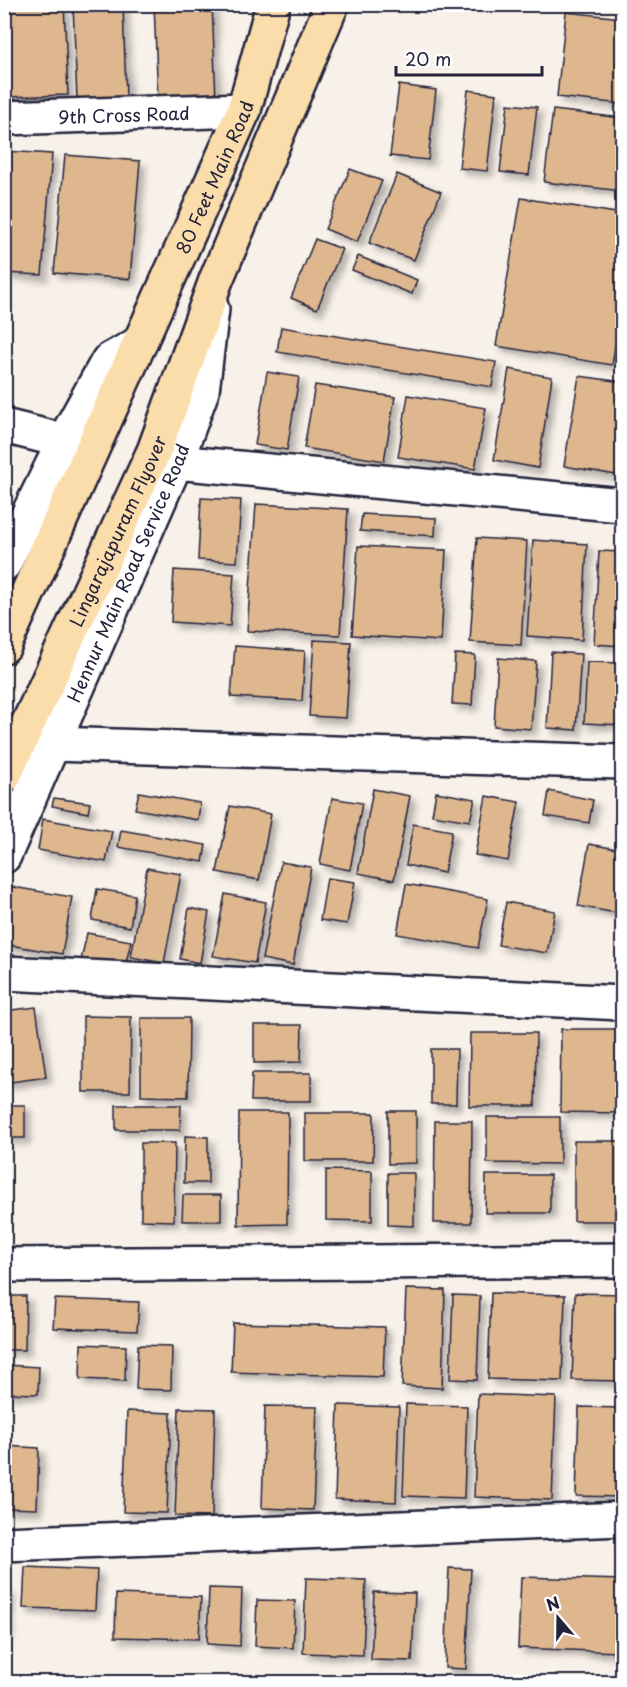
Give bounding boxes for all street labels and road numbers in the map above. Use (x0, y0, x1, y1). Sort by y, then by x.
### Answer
street label: 80 Feet Main Road (168, 97, 259, 258)
street label: 9th Cross Road (58, 98, 190, 130)
street label: Lingarajapuram Flyover (61, 431, 172, 631)
street label: Hennur Main Road Service Road (59, 440, 195, 706)

